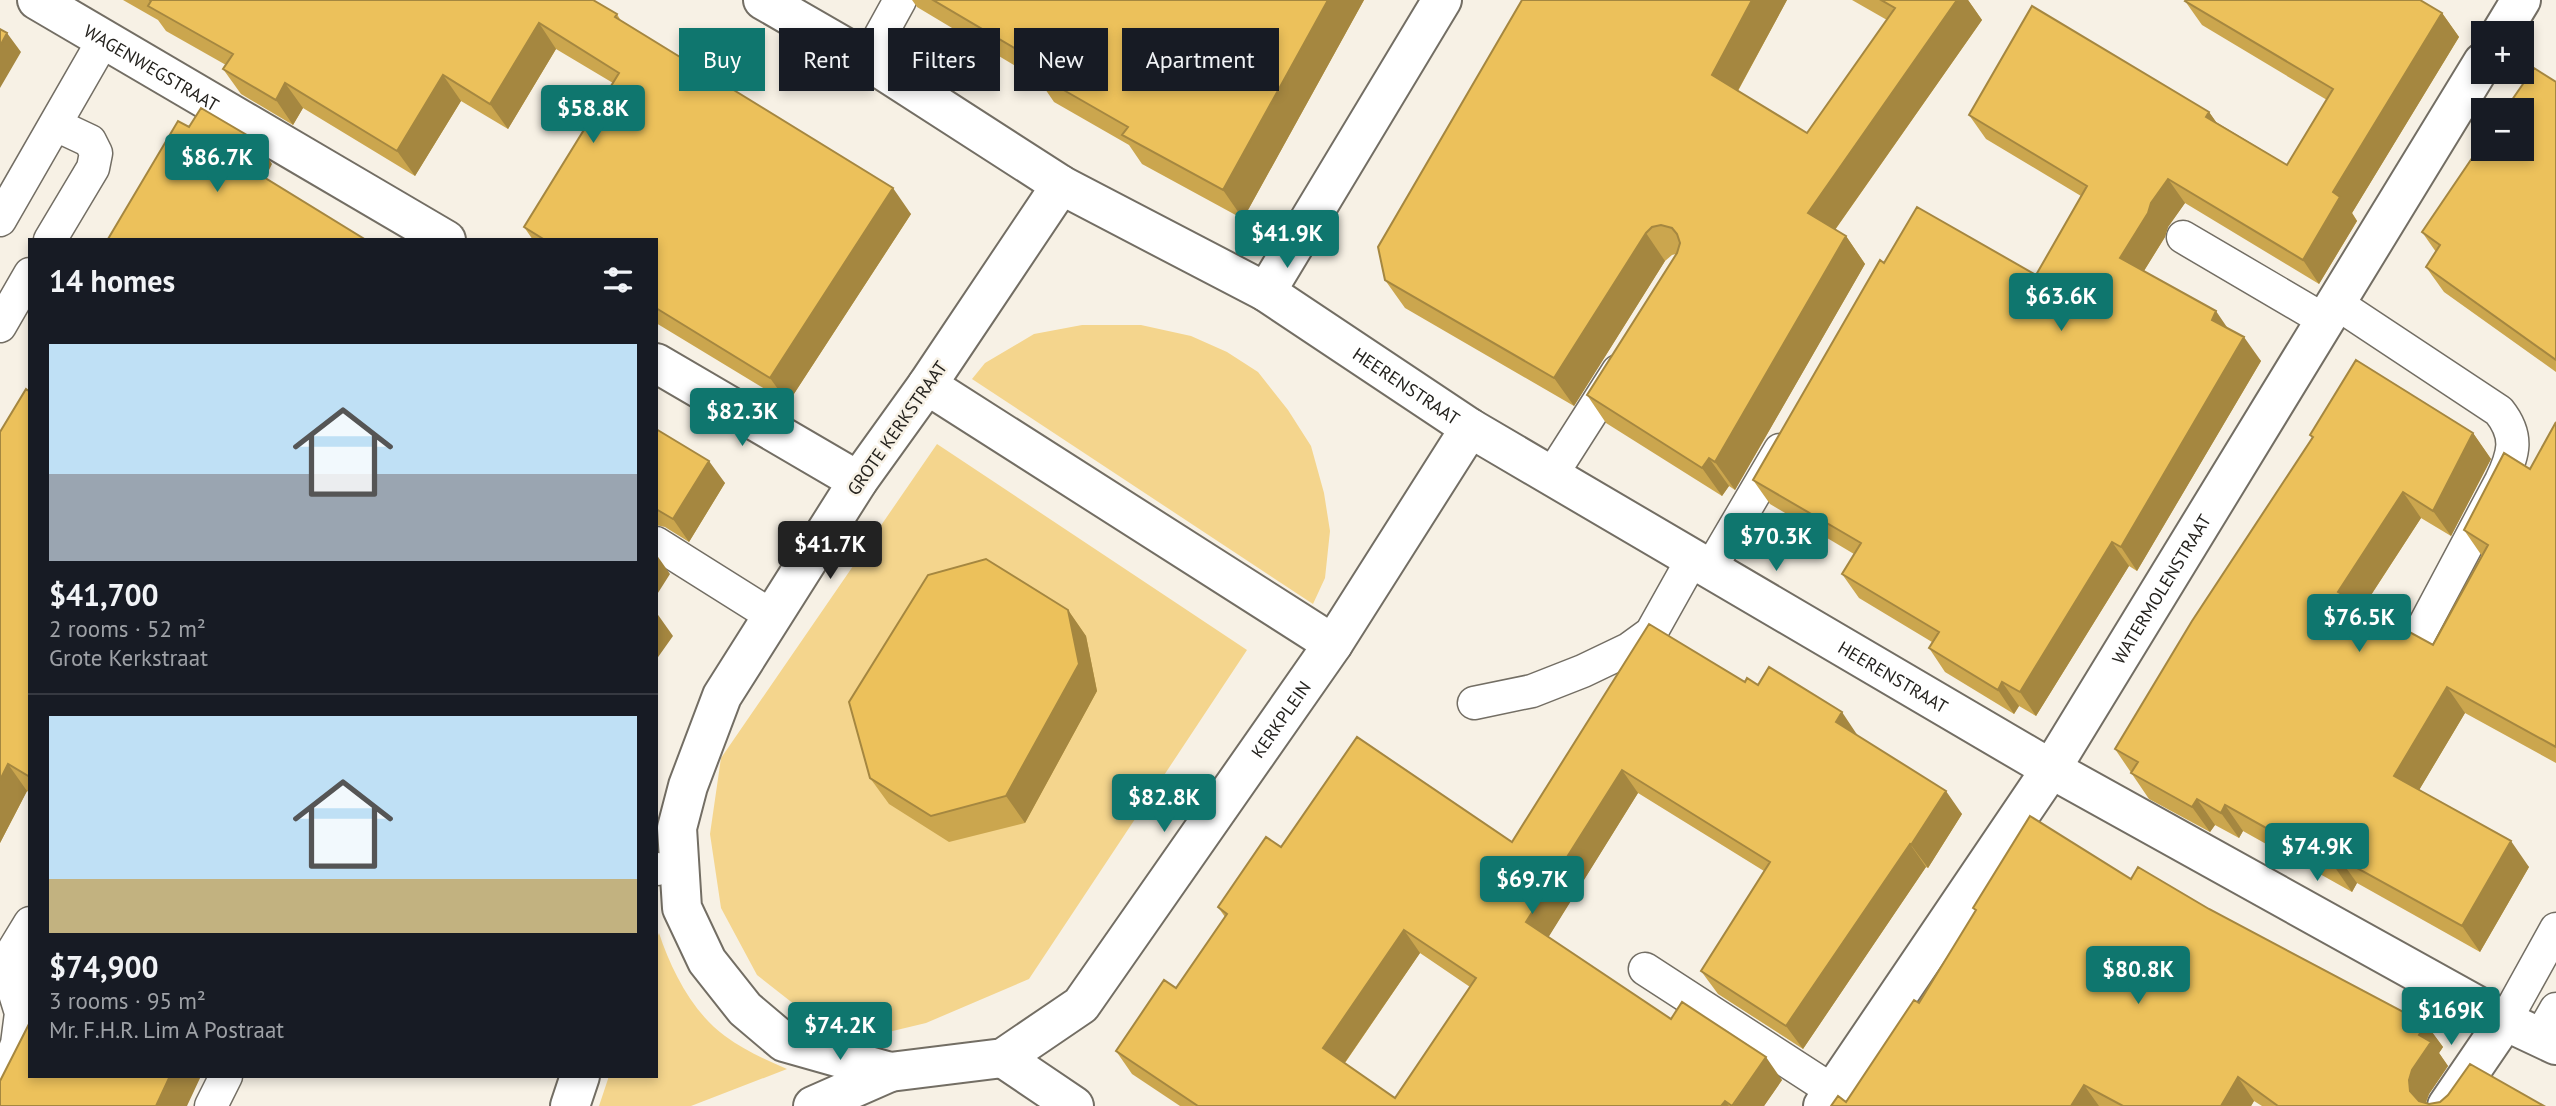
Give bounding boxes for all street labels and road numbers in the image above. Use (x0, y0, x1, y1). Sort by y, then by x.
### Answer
street label: WAGENWEGSTRAAT (80, 19, 223, 116)
street label: HEERENSTRAAT (1349, 342, 1464, 430)
street label: GROTE KERKSTRAAT (842, 356, 952, 500)
street label: WATERMOLENSTRAAT (2107, 510, 2216, 668)
street label: HEERENSTRAAT (1834, 635, 1952, 718)
street label: KERKPLEIN (1246, 676, 1315, 762)

